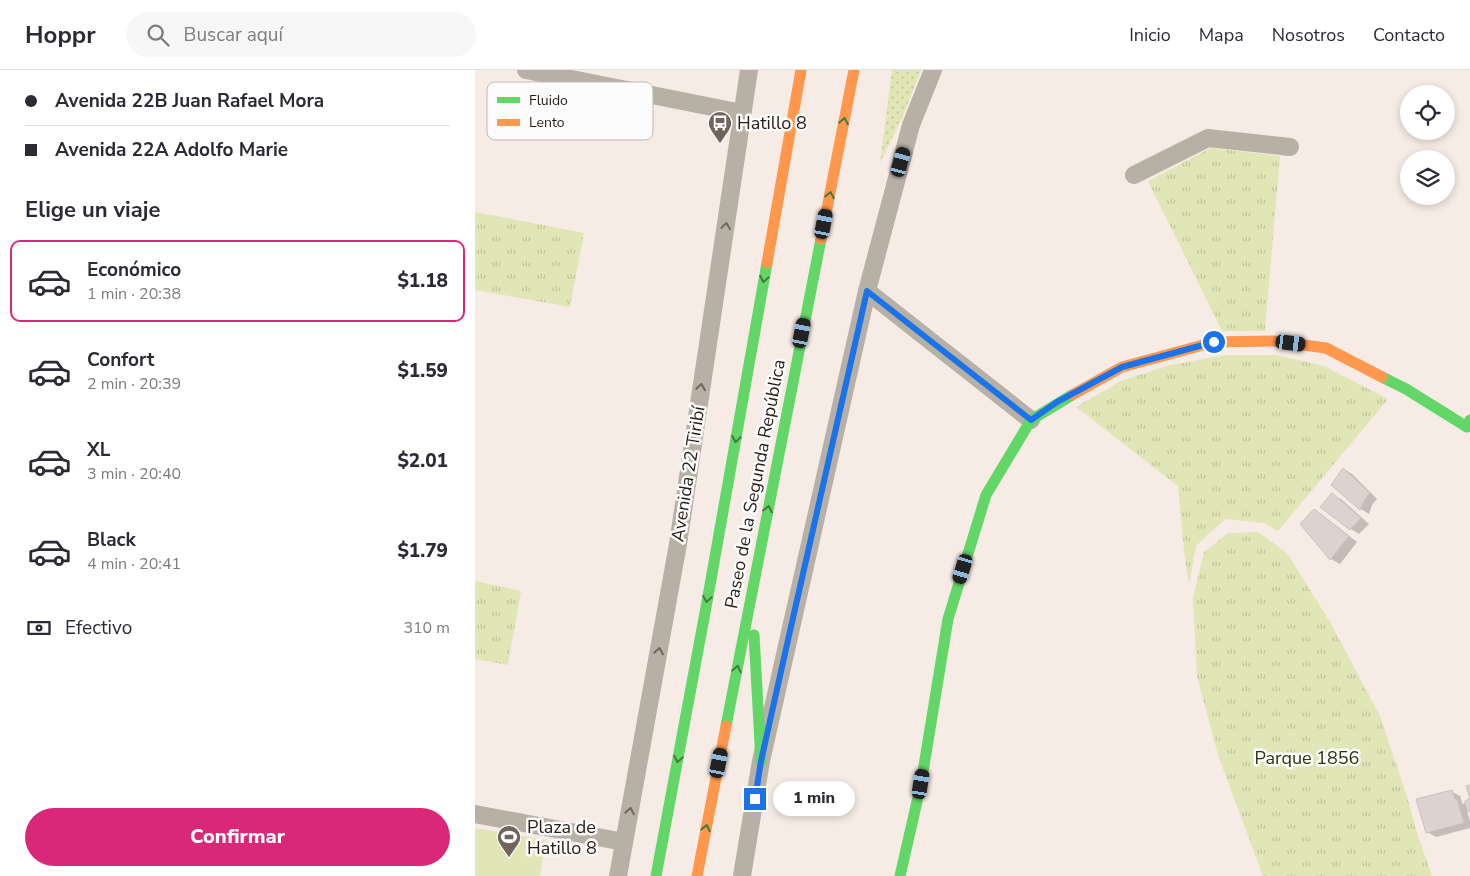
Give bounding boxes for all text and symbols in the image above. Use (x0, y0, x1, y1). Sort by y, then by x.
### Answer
search box (126, 12, 476, 57)
text: Hoppr (25, 19, 96, 51)
icon: search (144, 21, 172, 49)
text: Buscar aquí (184, 22, 283, 48)
text: Inicio (1129, 23, 1171, 47)
text: Mapa (1199, 23, 1244, 47)
text: Nosotros (1272, 23, 1345, 47)
text: Contacto (1373, 23, 1445, 47)
legend (487, 82, 653, 140)
map controls (1400, 85, 1455, 205)
button: locate (1400, 85, 1455, 140)
text: Avenida 22B Juan Rafael Mora (55, 88, 324, 114)
text: Fluido (529, 91, 568, 110)
bus stop icon: Hatillo 8 (707, 110, 733, 144)
place label: Hatillo 8 (737, 111, 807, 135)
text: Lento (529, 113, 565, 132)
one-way arrow (838, 117, 849, 126)
text: Avenida 22A Adolfo Marie (55, 137, 288, 163)
car (889, 146, 912, 178)
button: layers (1400, 150, 1455, 205)
one-way arrow (824, 191, 834, 199)
text: Elige un viaje (25, 195, 160, 225)
car (813, 208, 834, 240)
one-way arrow (720, 222, 730, 230)
text: Económico (87, 257, 181, 283)
icon: car (27, 259, 72, 304)
text: $1.18 (397, 268, 448, 294)
one-way arrow (760, 275, 770, 284)
text: 1 min · 20:38 (87, 283, 181, 305)
car (791, 317, 812, 349)
route start (1203, 331, 1225, 353)
car (1275, 334, 1306, 352)
text: Confort (87, 347, 154, 373)
icon: car (27, 349, 72, 394)
street label: Paseo de la Segunda República (719, 357, 791, 611)
text: $1.59 (397, 358, 448, 384)
text: 2 min · 20:39 (87, 373, 181, 395)
one-way arrow (696, 382, 706, 391)
street label: Avenida 22 Tiribí (665, 404, 711, 544)
one-way arrow (731, 435, 741, 444)
text: XL (87, 437, 110, 463)
icon: car (27, 439, 72, 484)
text: $2.01 (397, 448, 448, 474)
text: 3 min · 20:40 (87, 463, 181, 485)
one-way arrow (762, 505, 772, 513)
text: Black (87, 527, 136, 553)
icon: car (27, 529, 72, 574)
text: $1.79 (397, 538, 448, 564)
car (951, 552, 974, 586)
text: 4 min · 20:41 (87, 553, 181, 575)
one-way arrow (703, 595, 713, 604)
icon: cash (25, 614, 53, 642)
text: Efectivo (65, 615, 132, 641)
text: 310 m (403, 617, 450, 639)
one-way arrow (653, 646, 663, 655)
one-way arrow (731, 664, 742, 673)
park label: Parque 1856 (1255, 746, 1359, 770)
car (708, 747, 729, 779)
one-way arrow (673, 755, 683, 763)
car (911, 768, 930, 800)
callout: 1 min (773, 782, 855, 816)
text: 1 min (793, 787, 835, 809)
route end (744, 788, 766, 810)
one-way arrow (624, 806, 634, 815)
button: Confirmar (25, 808, 450, 866)
place label: Plaza de Hatillo 8 (527, 815, 597, 860)
sports icon: Plaza de Hatillo 8 (496, 824, 522, 858)
one-way arrow (701, 824, 711, 833)

